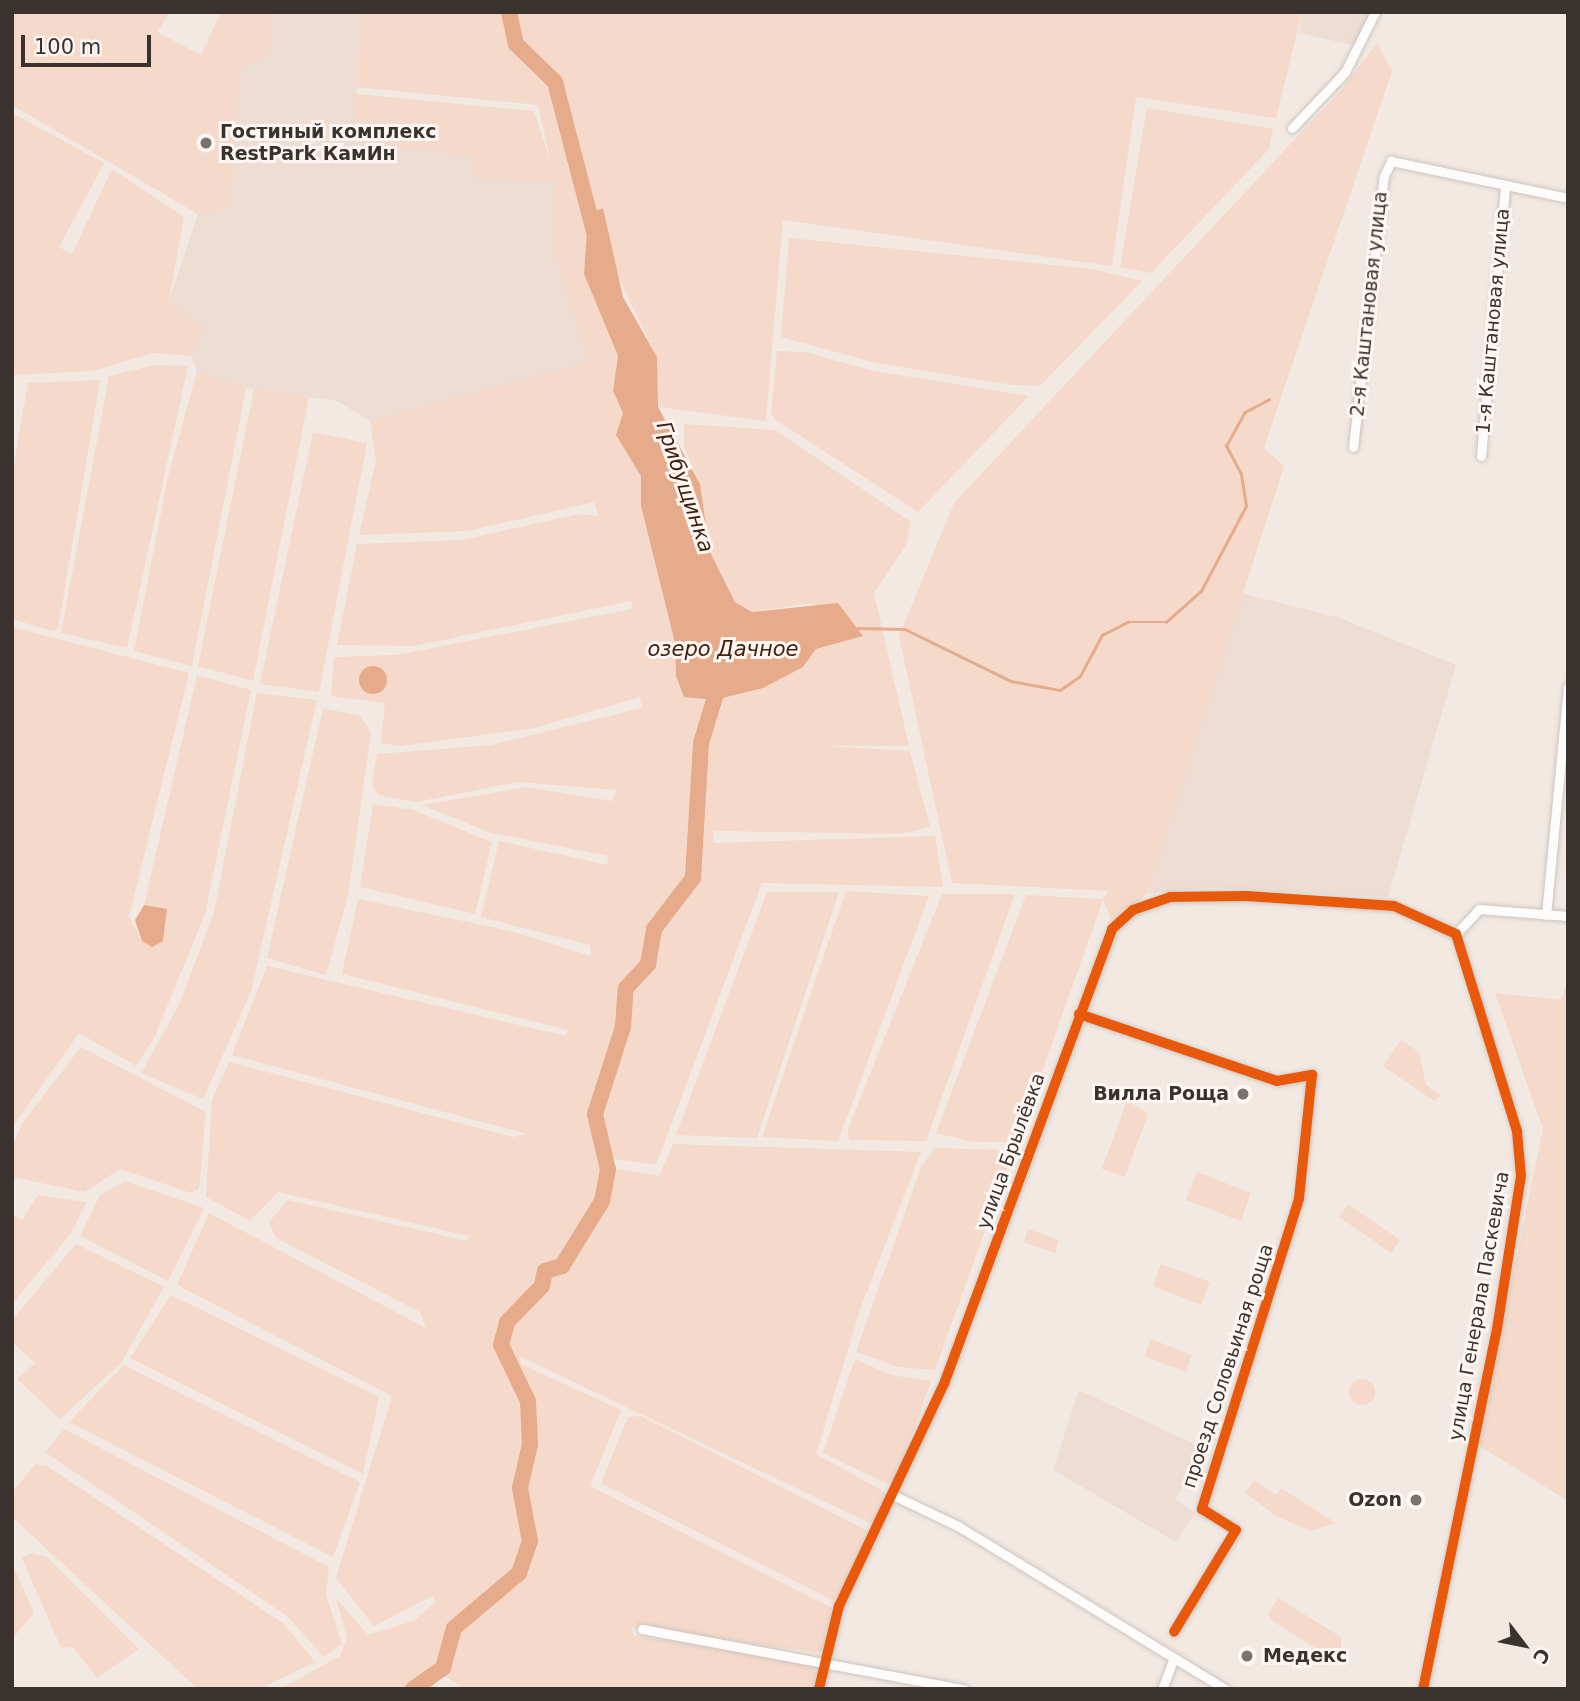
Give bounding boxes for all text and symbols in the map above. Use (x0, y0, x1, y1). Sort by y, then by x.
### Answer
scale bar (24, 21, 154, 65)
text: 100 m (34, 35, 101, 59)
place label: Гостиный комплекс RestPark КамИн (220, 121, 437, 165)
marker: Гостиный комплекс RestPark КамИн (198, 135, 214, 151)
street label: 2-я Каштановая улица (1346, 190, 1392, 418)
street label: 1-я Каштановая улица (1472, 207, 1514, 435)
water label: Грибущинка (651, 418, 719, 556)
water label: озеро Дачное (648, 636, 798, 662)
street label: улица Брылёвка (972, 1070, 1050, 1232)
place label: Вилла Роща (1093, 1083, 1229, 1105)
marker: Вилла Роща (1235, 1086, 1251, 1102)
street label: улица Генерала Паскевича (1444, 1169, 1514, 1443)
street label: проезд Соловьиная роща (1178, 1241, 1278, 1491)
place label: Ozon (1348, 1489, 1402, 1511)
marker: Ozon (1408, 1492, 1424, 1508)
north arrow (1489, 1610, 1559, 1680)
text: С (1529, 1644, 1555, 1668)
place label: Медекс (1263, 1645, 1347, 1667)
marker: Медекс (1237, 1646, 1257, 1666)

